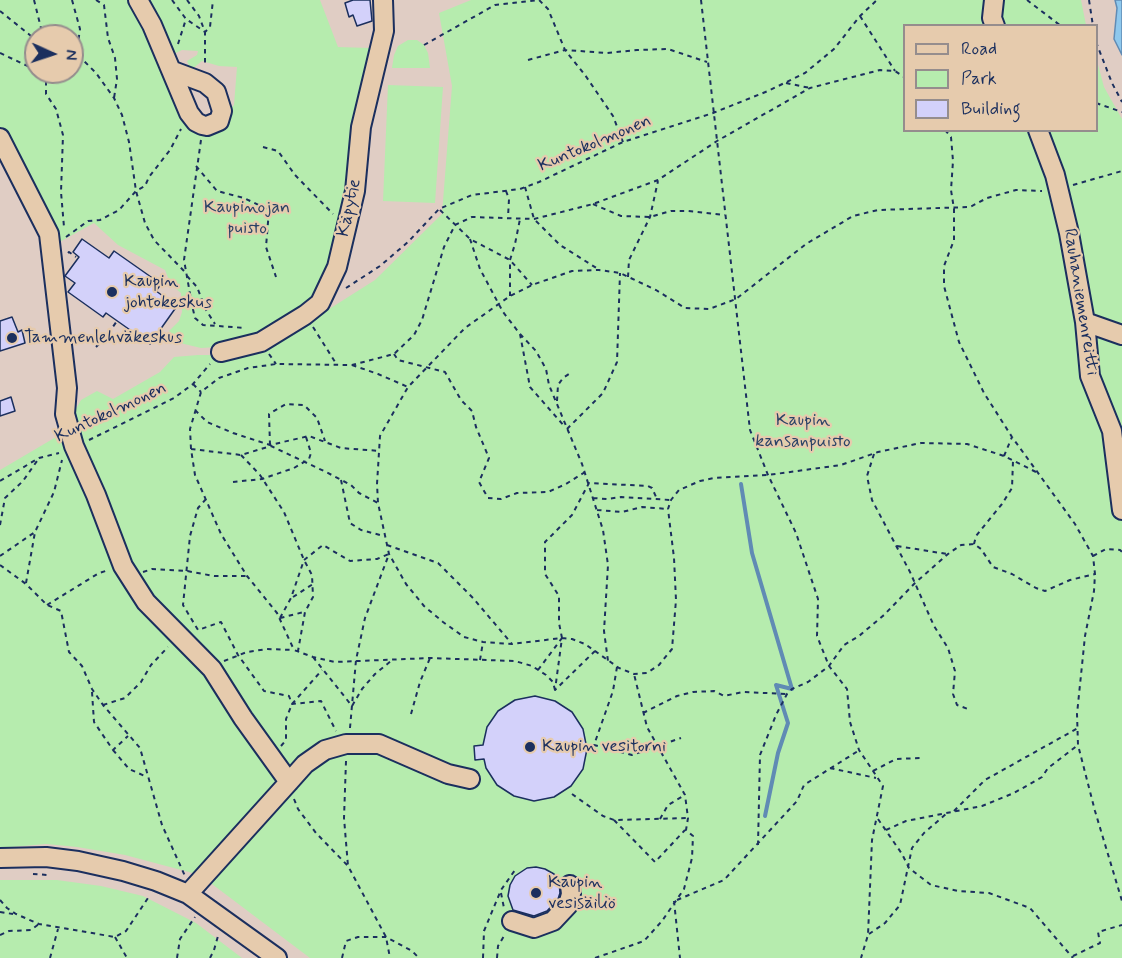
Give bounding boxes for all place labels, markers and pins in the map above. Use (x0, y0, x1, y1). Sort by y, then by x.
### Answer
place label: Kaupin johtokeskus (124, 271, 212, 314)
marker: Kaupin johtokeskus (105, 285, 119, 299)
place label: Tammenlehväkeskus (24, 327, 182, 349)
marker: Tammenlehväkeskus (5, 331, 19, 345)
place label: Kaupin vesitorni (542, 736, 666, 758)
marker: Kaupin vesitorni (523, 740, 537, 754)
place label: Kaupin vesisäiliö (548, 872, 616, 914)
marker: Kaupin vesisäiliö (529, 886, 543, 900)

